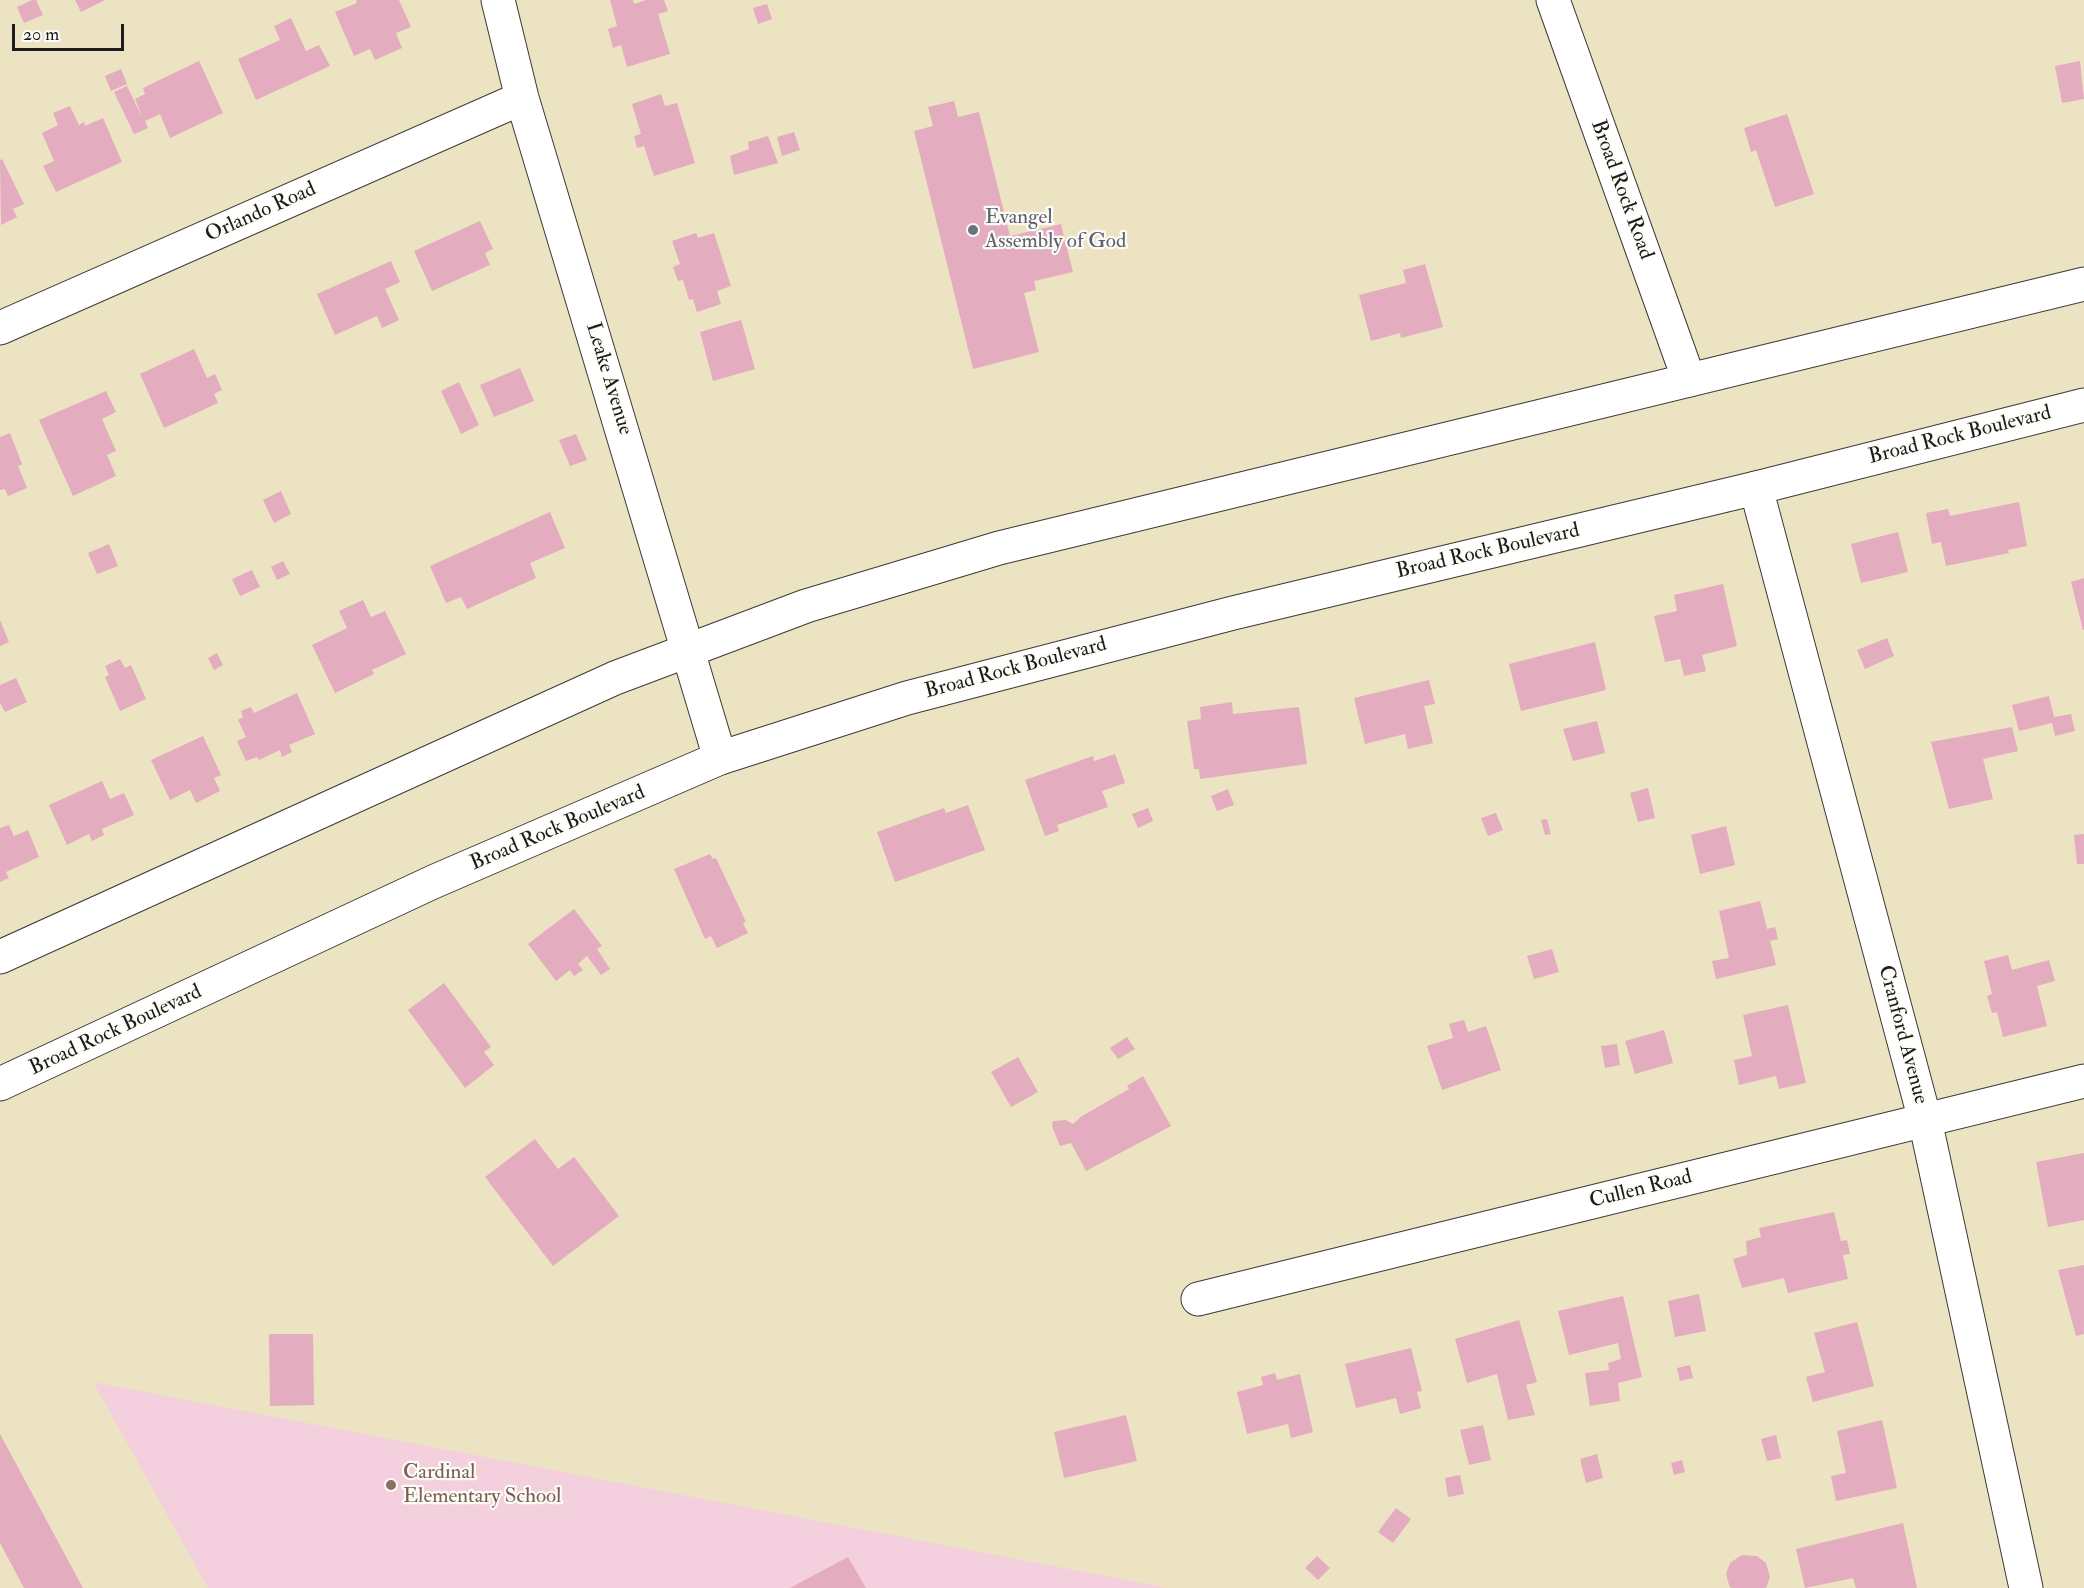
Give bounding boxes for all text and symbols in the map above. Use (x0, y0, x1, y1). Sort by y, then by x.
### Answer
scale bar (15, 12, 128, 50)
text: 20 m (23, 23, 59, 46)
street label: Broad Rock Road (1584, 117, 1658, 263)
street label: Orlando Road (202, 177, 320, 249)
place label: Evangel Assembly of God (985, 205, 1126, 255)
marker: Evangel Assembly of God (966, 223, 980, 237)
street label: Leake Avenue (579, 320, 637, 438)
street label: Broad Rock Boulevard (1866, 401, 2054, 471)
street label: Broad Rock Boulevard (1394, 519, 1582, 585)
street label: Broad Rock Boulevard (922, 633, 1110, 705)
street label: Broad Rock Boulevard (467, 781, 649, 877)
street label: Cranford Avenue (1871, 963, 1933, 1107)
street label: Broad Rock Boulevard (26, 980, 206, 1082)
street label: Cullen Road (1587, 1165, 1695, 1215)
place label: Cardinal Elementary School (403, 1460, 561, 1510)
marker: Cardinal Elementary School (384, 1478, 398, 1492)

